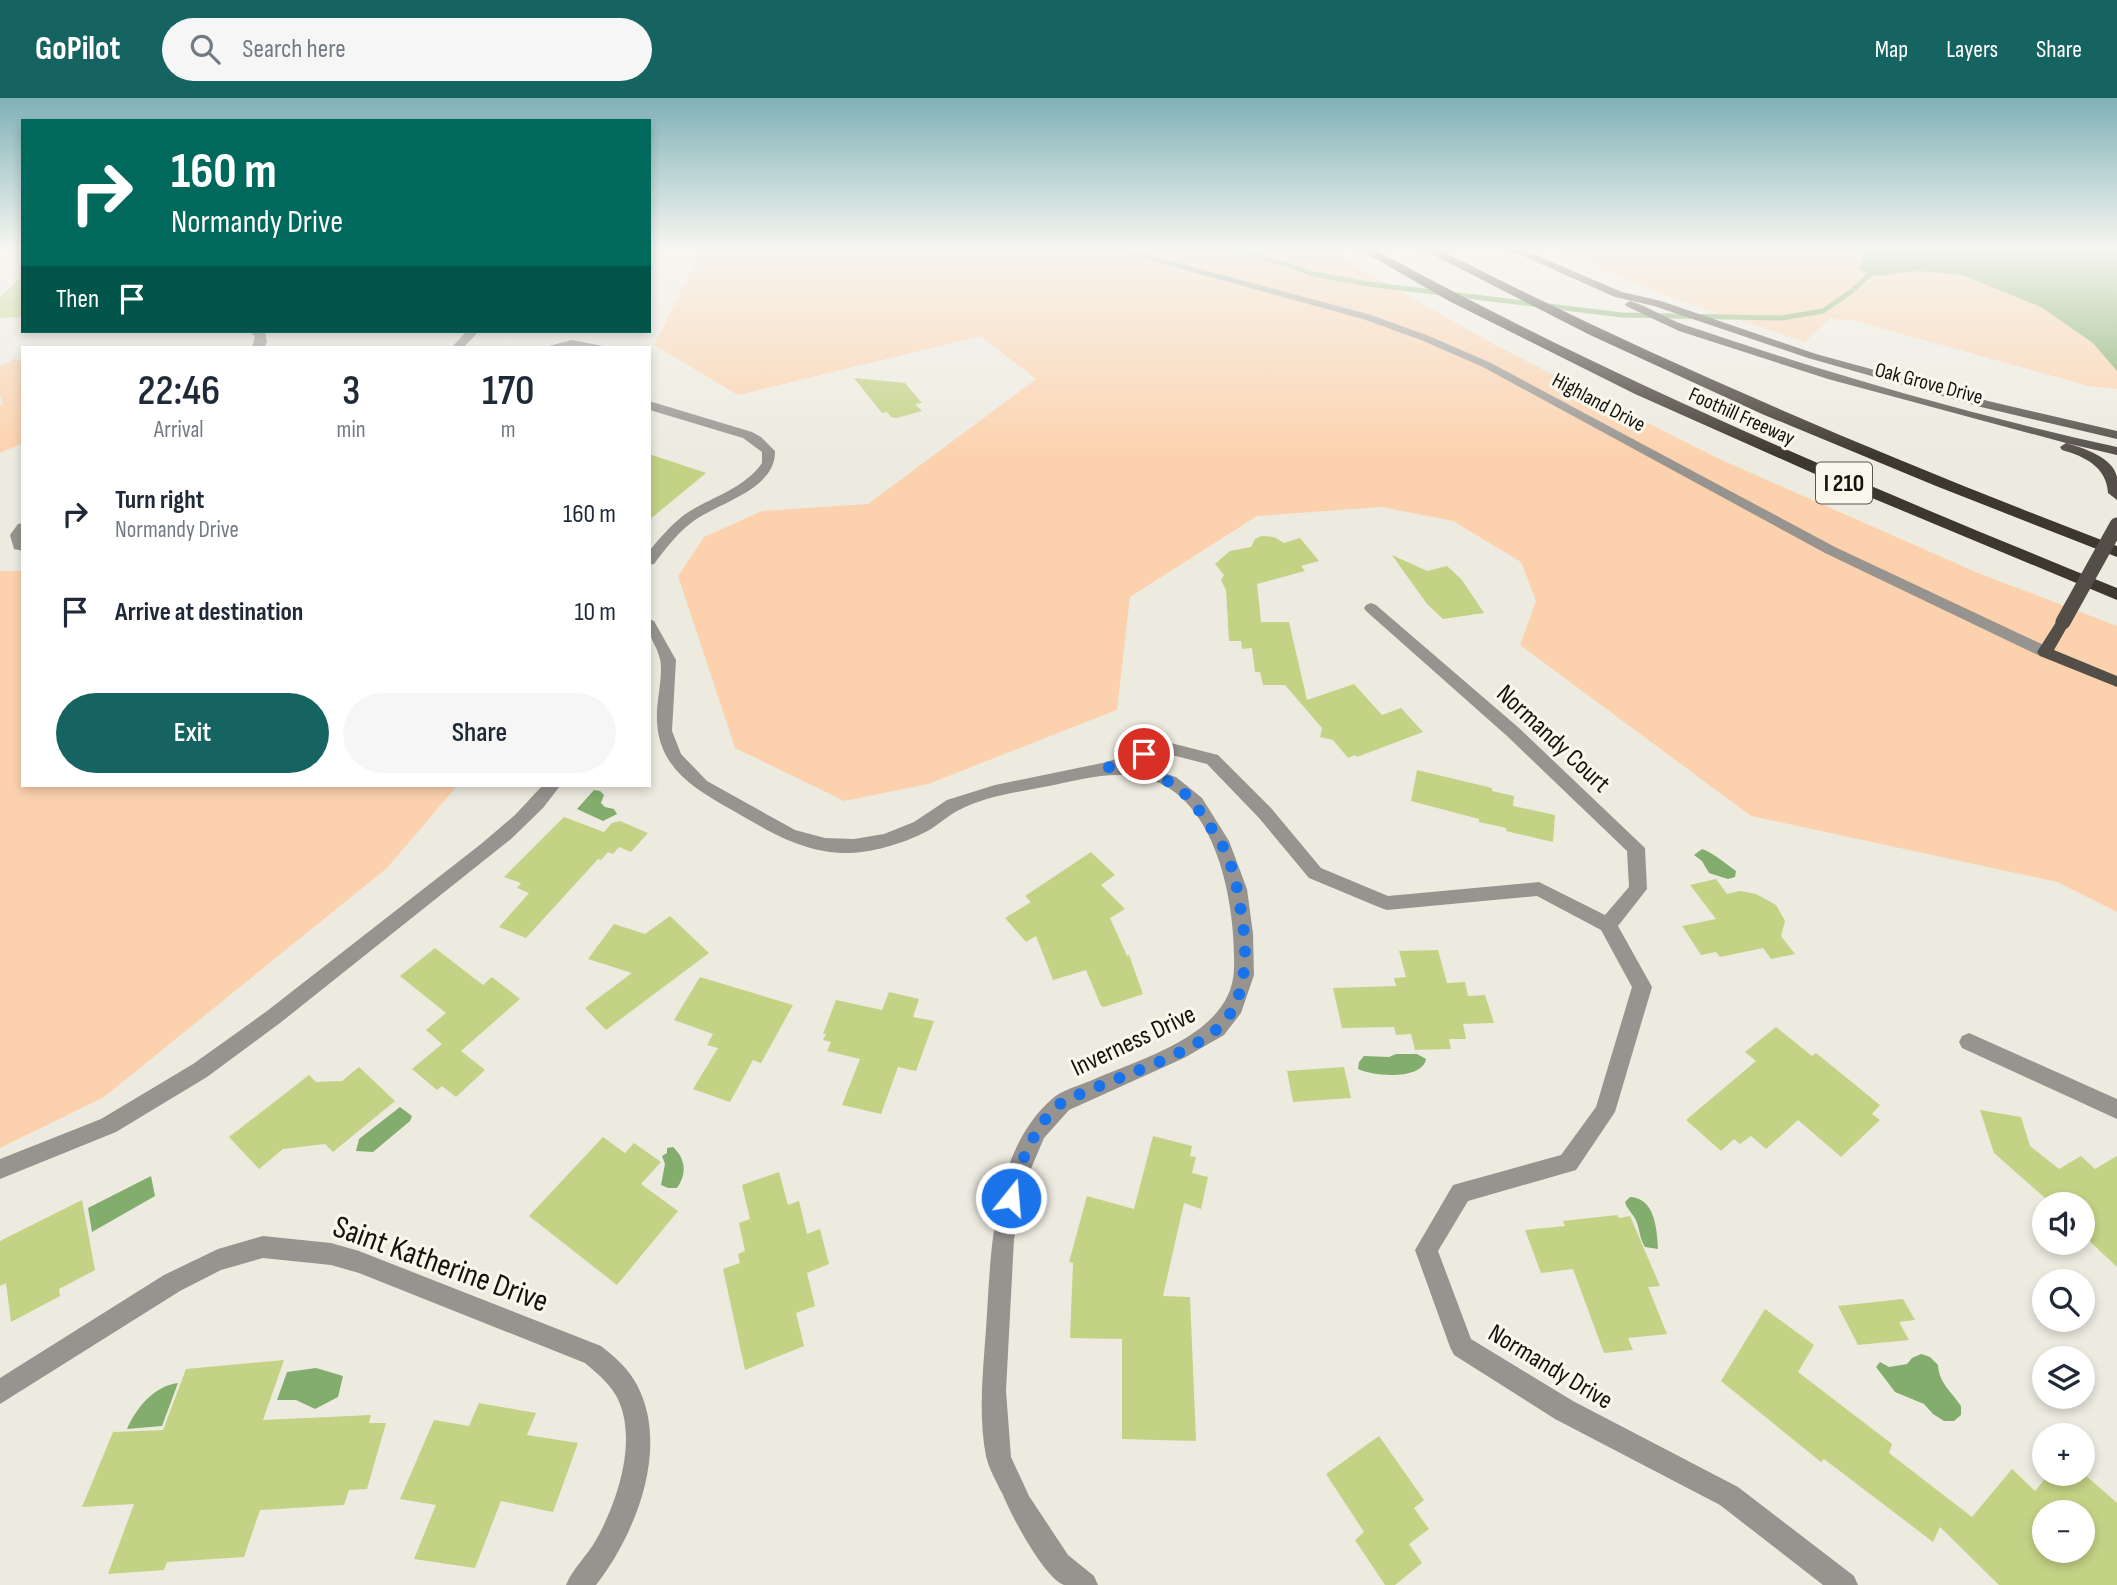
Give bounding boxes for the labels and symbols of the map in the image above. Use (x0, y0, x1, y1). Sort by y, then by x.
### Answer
street label: Oak Grove Drive (1872, 357, 1986, 410)
street label: Highland Drive (1548, 368, 1650, 437)
street label: Foothill Freeway (1685, 382, 1799, 451)
road number: I 210 (1816, 462, 1872, 504)
street label: Normandy Court (1490, 679, 1616, 800)
pin (1114, 724, 1174, 784)
street label: Inverness Drive (1067, 999, 1201, 1084)
position arrow (974, 1161, 1048, 1235)
street label: Saint Katherine Drive (327, 1207, 554, 1321)
street label: Normandy Drive (1482, 1318, 1618, 1417)

